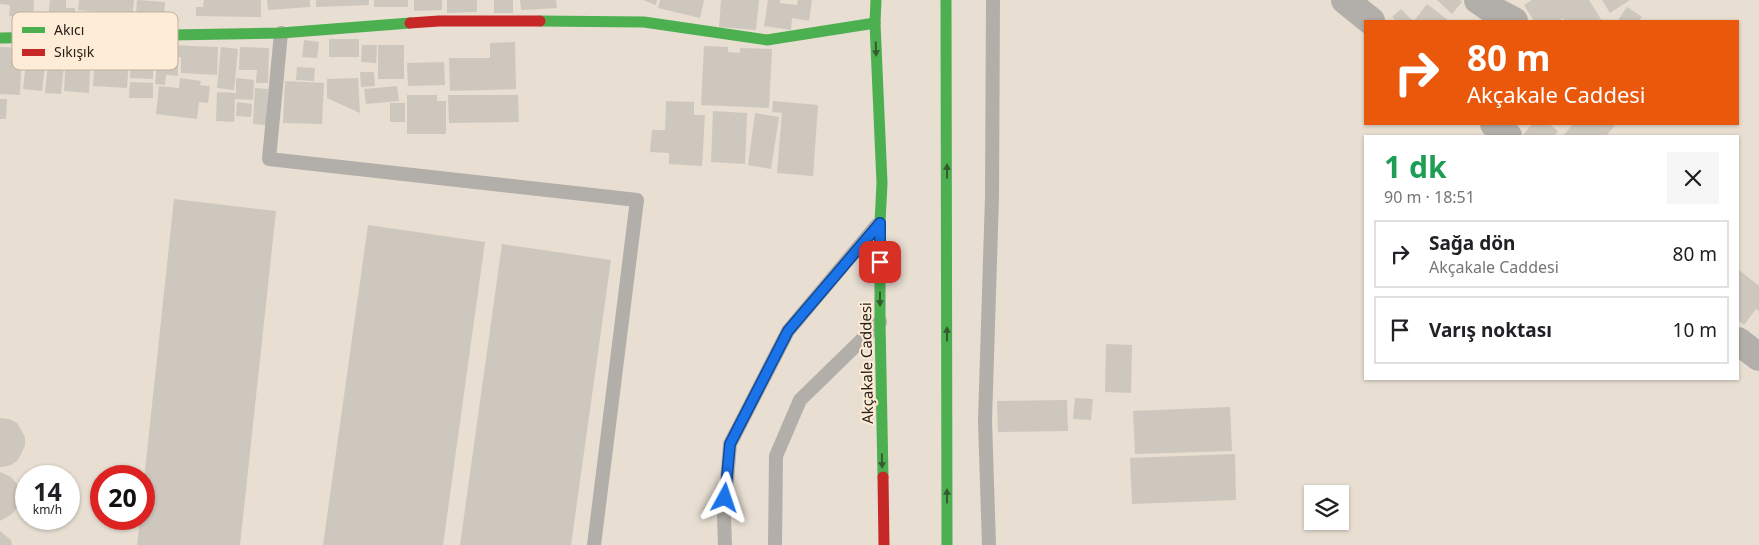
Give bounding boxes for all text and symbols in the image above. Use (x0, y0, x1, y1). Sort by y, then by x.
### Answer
legend (12, 12, 178, 70)
text: Akıcı (54, 20, 84, 39)
text: 80 m (1467, 34, 1550, 81)
icon: right (1384, 40, 1449, 105)
one-way arrow (873, 41, 881, 57)
text: Sıkışık (54, 42, 95, 61)
text: Akçakale Caddesi (1467, 79, 1646, 109)
text: 1 dk (1384, 146, 1447, 187)
button: close (1667, 152, 1719, 204)
one-way arrow (943, 163, 951, 179)
text: 90 m · 18:51 (1384, 186, 1475, 208)
text: Sağa dön (1429, 230, 1515, 256)
icon: right (1386, 240, 1414, 268)
pin (859, 241, 901, 283)
text: 80 m (1673, 241, 1717, 267)
icon: arrive (866, 248, 894, 276)
text: Akçakale Caddesi (1429, 256, 1559, 278)
one-way arrow (876, 291, 884, 307)
street label: Akçakale Caddesi (855, 302, 877, 424)
icon: arrive (1386, 316, 1414, 344)
text: Varış noktası (1429, 317, 1552, 343)
text: 10 m (1673, 317, 1717, 343)
one-way arrow (943, 326, 951, 342)
one-way arrow (878, 453, 886, 469)
speed limit sign: 20 (90, 465, 155, 530)
position arrow (698, 471, 750, 523)
text: 14 (33, 474, 62, 508)
map controls (1304, 485, 1349, 530)
button: layers (1304, 485, 1349, 530)
one-way arrow (943, 488, 951, 504)
text: km/h (33, 501, 62, 518)

